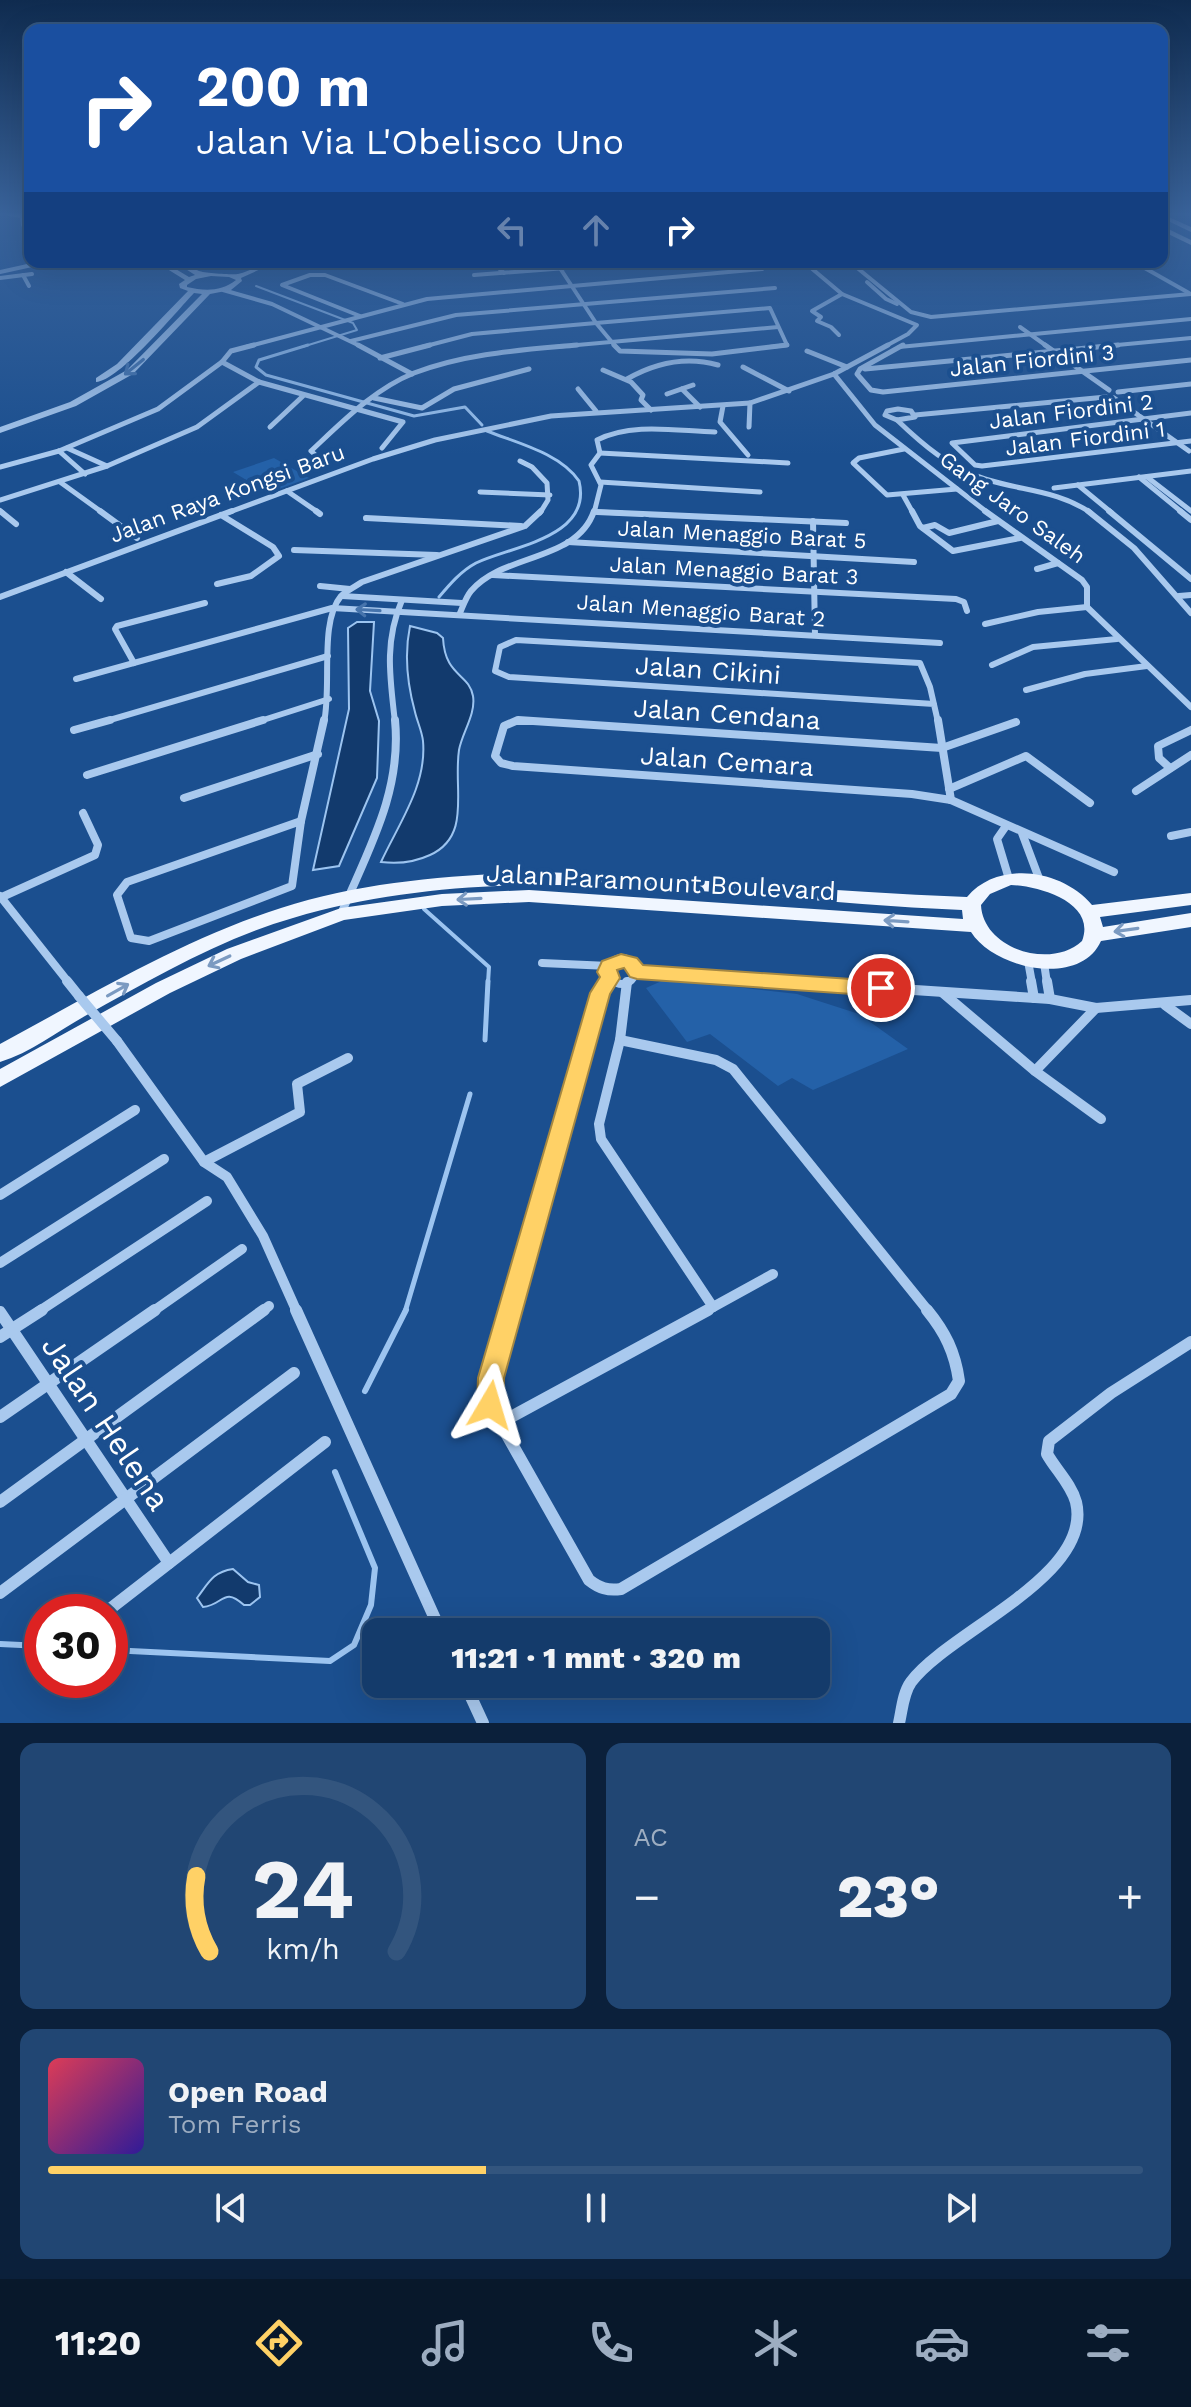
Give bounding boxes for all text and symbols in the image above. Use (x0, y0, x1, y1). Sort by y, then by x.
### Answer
text: 200 m (196, 54, 370, 120)
icon: right (64, 56, 168, 160)
text: Jalan Via L'Obelisco Uno (196, 121, 624, 163)
icon: left (490, 208, 534, 252)
icon: ahead (574, 208, 618, 252)
icon: right (658, 208, 702, 252)
street label: Jalan Fiordini 3 (949, 339, 1116, 382)
one-way arrow (124, 359, 145, 376)
street label: Jalan Fiordini 2 (987, 389, 1155, 434)
street label: Jalan Fiordini 1 (1004, 416, 1166, 461)
street label: Jalan Raya Kongsi Baru (106, 439, 348, 548)
street label: Gang Jaro Saleh (935, 446, 1090, 569)
street label: Jalan Menaggio Barat 5 (617, 515, 867, 554)
street label: Jalan Menaggio Barat 3 (609, 551, 859, 590)
street label: Jalan Menaggio Barat 2 (576, 589, 826, 632)
one-way arrow (355, 602, 382, 617)
street label: Jalan Cikini (634, 650, 782, 690)
street label: Jalan Cendana (633, 693, 822, 736)
street label: Jalan Cemara (639, 740, 815, 782)
street label: Jalan Paramount Boulevard (486, 858, 836, 906)
one-way arrow (456, 892, 483, 907)
one-way arrow (883, 913, 910, 928)
one-way arrow (1114, 923, 1139, 938)
one-way arrow (207, 954, 231, 969)
pin (847, 954, 915, 1022)
icon: arrive (859, 966, 903, 1010)
one-way arrow (105, 982, 129, 998)
street label: Jalan Helena (34, 1329, 178, 1517)
position arrow (448, 1363, 532, 1447)
speed limit sign: 30 (24, 1594, 128, 1698)
text: 11:21 · 1 mnt · 320 m (451, 1640, 741, 1675)
text: AC (634, 1822, 668, 1852)
text: 24 (252, 1841, 354, 1938)
text: 23° (837, 1861, 939, 1932)
text: − (634, 1871, 660, 1923)
text: + (1116, 1871, 1143, 1923)
text: km/h (266, 1932, 340, 1966)
text: Open Road (168, 2074, 328, 2109)
text: Tom Ferris (168, 2109, 301, 2139)
icon: previous (209, 2186, 253, 2230)
icon: pause (574, 2186, 618, 2230)
icon: next (939, 2186, 983, 2230)
icon: directions (251, 2315, 307, 2371)
icon: music (417, 2315, 473, 2371)
icon: phone (583, 2315, 639, 2371)
icon: climate (748, 2315, 804, 2371)
icon: car (914, 2315, 970, 2371)
icon: filters (1080, 2315, 1136, 2371)
text: 11:20 (55, 2322, 141, 2364)

